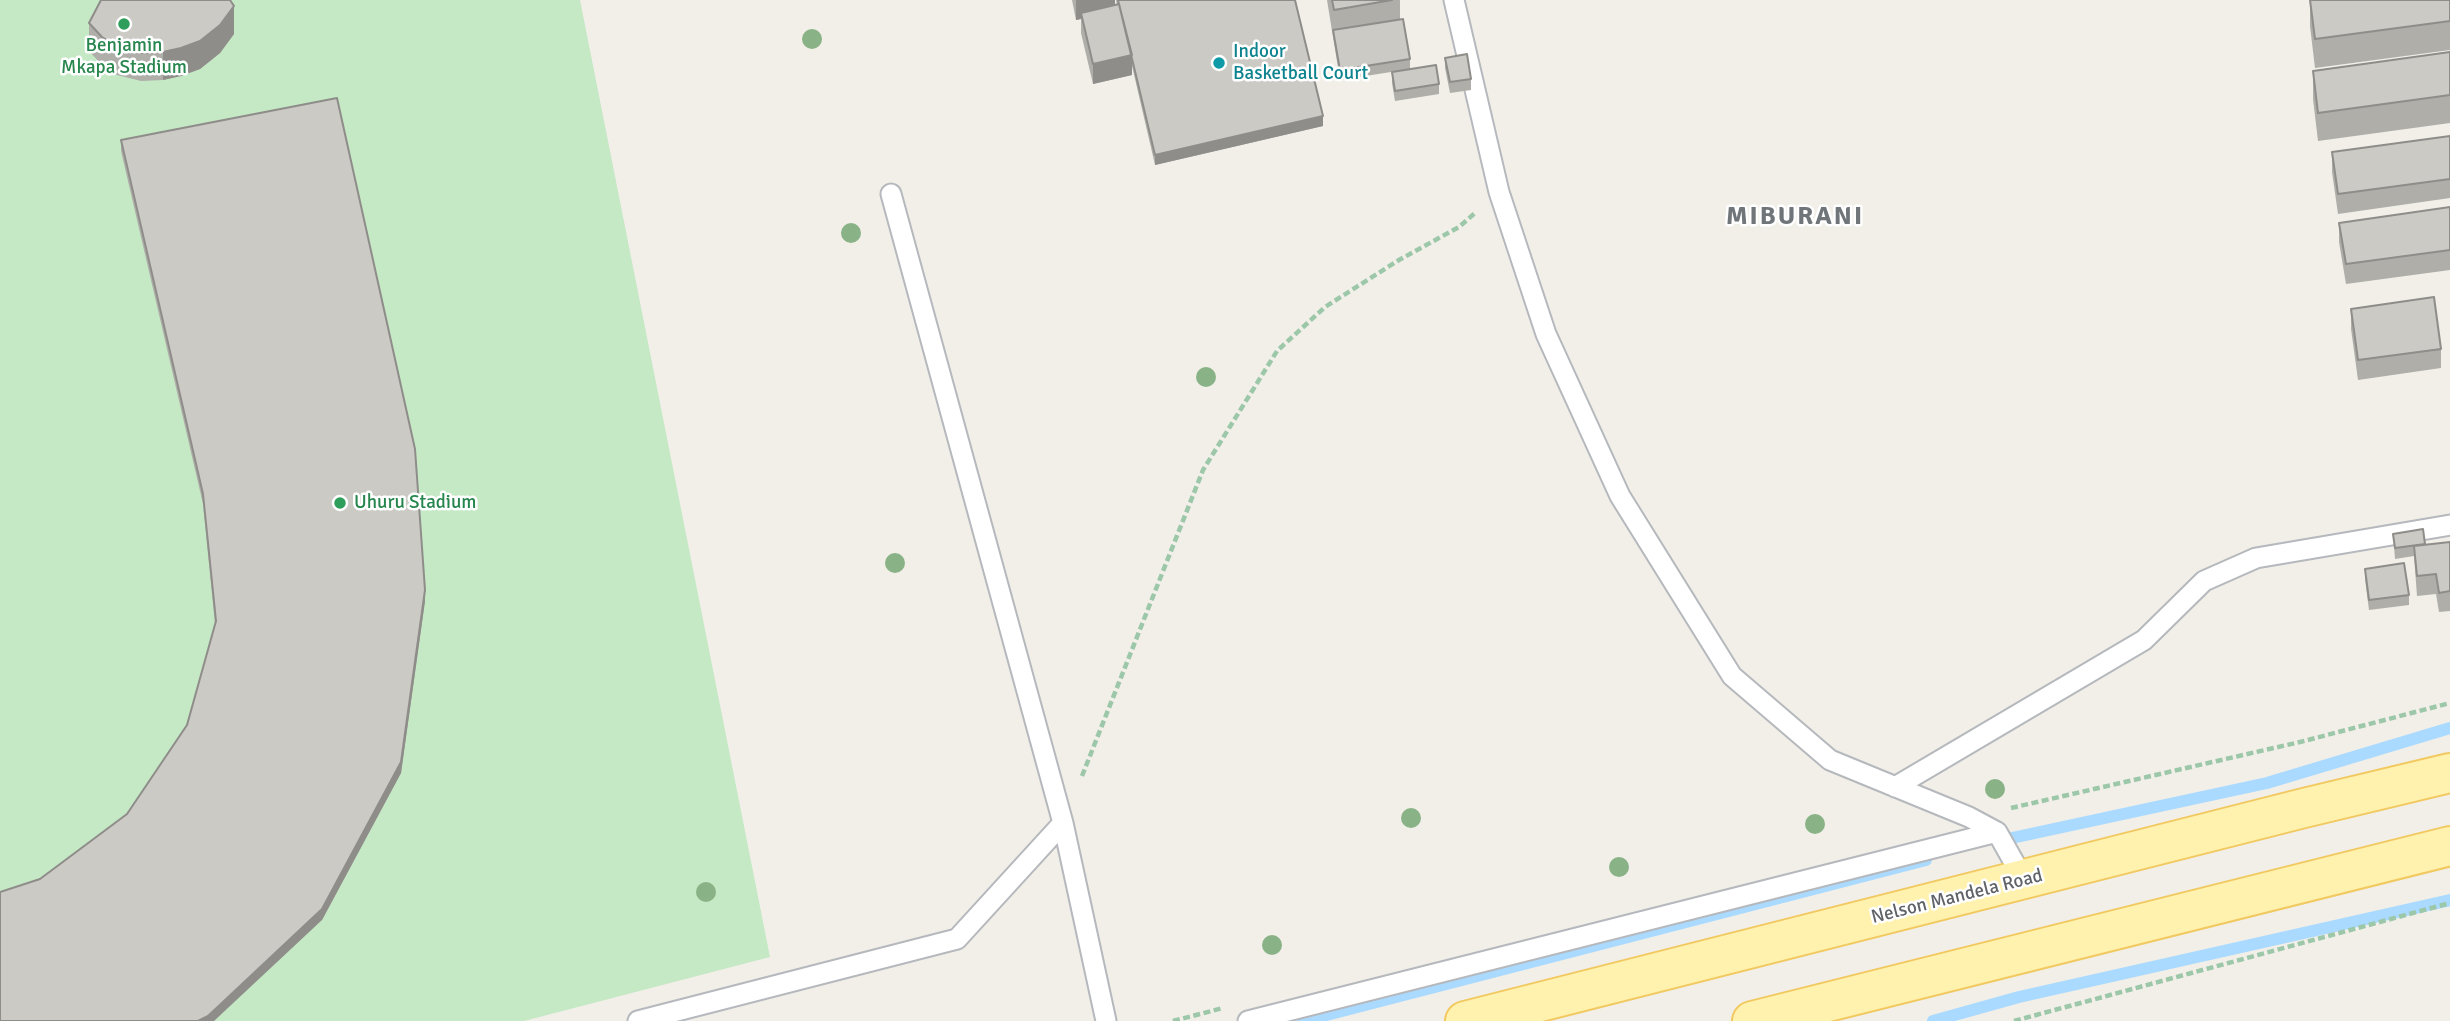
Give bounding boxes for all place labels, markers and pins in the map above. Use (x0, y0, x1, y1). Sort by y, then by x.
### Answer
marker: Benjamin Mkapa Stadium (116, 16, 132, 32)
place label: Benjamin Mkapa Stadium (61, 35, 187, 79)
place label: Indoor Basketball Court (1233, 41, 1368, 85)
marker: Indoor Basketball Court (1211, 55, 1227, 71)
place label: Uhuru Stadium (354, 492, 476, 514)
marker: Uhuru Stadium (332, 495, 348, 511)

